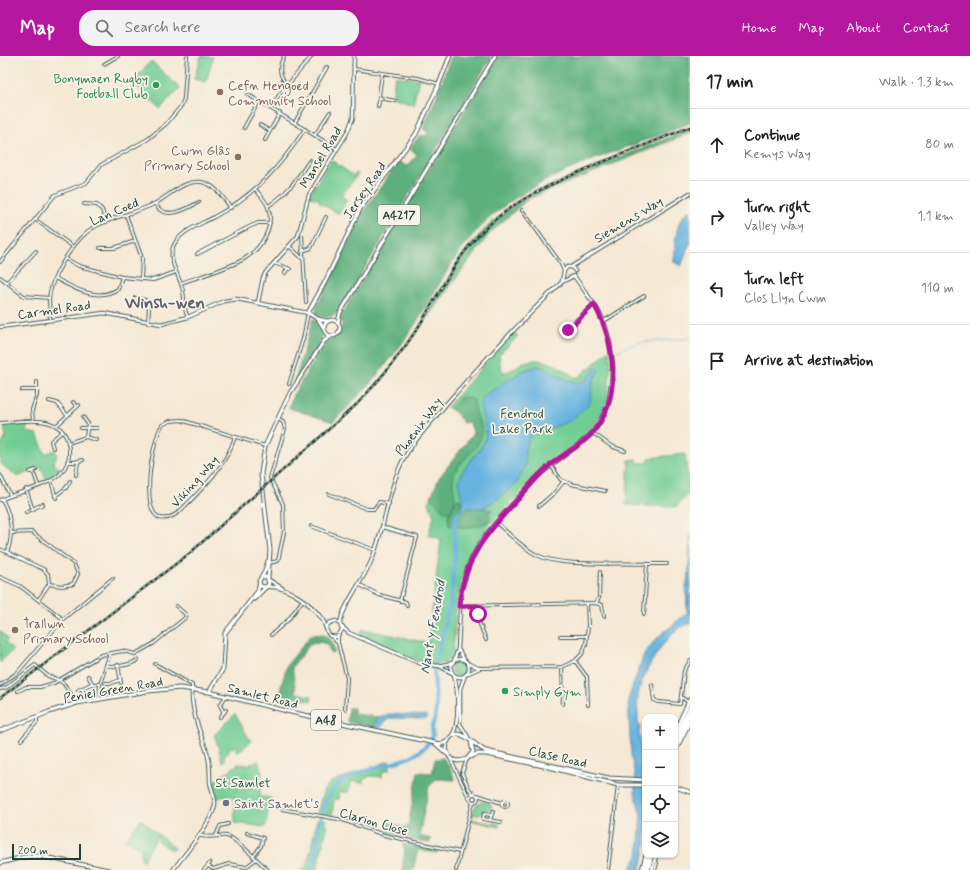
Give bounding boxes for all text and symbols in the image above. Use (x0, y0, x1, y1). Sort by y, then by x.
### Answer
search box (79, 10, 359, 46)
text: Map (20, 16, 55, 41)
icon: search (93, 17, 115, 39)
text: Search here (125, 18, 200, 38)
text: Home (742, 19, 776, 37)
text: Map (798, 19, 824, 37)
text: About (846, 19, 881, 37)
text: Contact (903, 19, 950, 37)
place label: Bonymaen Rugby Football Club (53, 71, 148, 103)
text: 17 min (706, 71, 754, 93)
text: Walk · 1.3 km (879, 74, 954, 91)
place label: Cefn Hengoed Community School (228, 78, 331, 110)
marker: Bonymaen Rugby Football Club (151, 80, 161, 90)
marker: Cefn Hengoed Community School (215, 87, 225, 97)
street label: Mansel Road (296, 124, 346, 192)
text: Continue (744, 126, 800, 146)
icon: ahead (706, 134, 728, 156)
text: 80 m (925, 136, 954, 153)
place label: Cwm Glâs Primary School (144, 143, 230, 175)
text: Kemys Way (744, 146, 811, 163)
marker: Cwm Glâs Primary School (233, 152, 243, 162)
street label: Jersey Road (340, 159, 391, 223)
street label: Siemens Way (591, 193, 666, 248)
street label: Lan Coed (88, 195, 142, 230)
text: Turn right (744, 198, 811, 218)
road number: A4217 (378, 205, 420, 225)
icon: right (706, 206, 728, 228)
text: 1.1 km (917, 208, 954, 225)
text: Valley Way (744, 218, 804, 235)
text: Turn left (744, 270, 804, 290)
icon: left (706, 278, 728, 300)
text: 110 m (921, 280, 954, 297)
text: Clos Llyn Cwm (744, 290, 826, 307)
district label: Winsh-wen (124, 292, 205, 314)
street label: Carmel Road (16, 297, 92, 324)
route end (559, 321, 577, 339)
icon: arrive (706, 350, 728, 372)
text: Arrive at destination (744, 351, 873, 371)
street label: Phoenix Way (392, 394, 447, 460)
park label: Fendrod Lake Park (492, 406, 553, 438)
street label: Viking Way (167, 452, 223, 512)
water label: Nant y Fendrod (416, 577, 450, 675)
route start (469, 605, 487, 623)
place label: Trallwn Primary School (23, 616, 109, 648)
marker: Trallwn Primary School (10, 625, 20, 635)
street label: Peniel Green Road (62, 673, 164, 708)
street label: Samlet Road (226, 679, 300, 713)
place label: Simply Gym (513, 684, 581, 701)
marker: Simply Gym (500, 686, 510, 696)
road number: A48 (311, 710, 341, 730)
map controls (642, 714, 678, 858)
button: + (642, 714, 678, 750)
street label: Clase Road (527, 742, 589, 772)
button: − (642, 750, 678, 786)
park label: St Samlet (215, 775, 271, 792)
button: locate (642, 786, 678, 822)
place label: Saint Samlet's (234, 796, 319, 813)
marker: Saint Samlet's (221, 798, 231, 808)
street label: Clarion Close (337, 805, 410, 840)
button: layers (642, 822, 678, 858)
scale bar (12, 842, 81, 861)
text: 200 m (18, 844, 48, 858)

